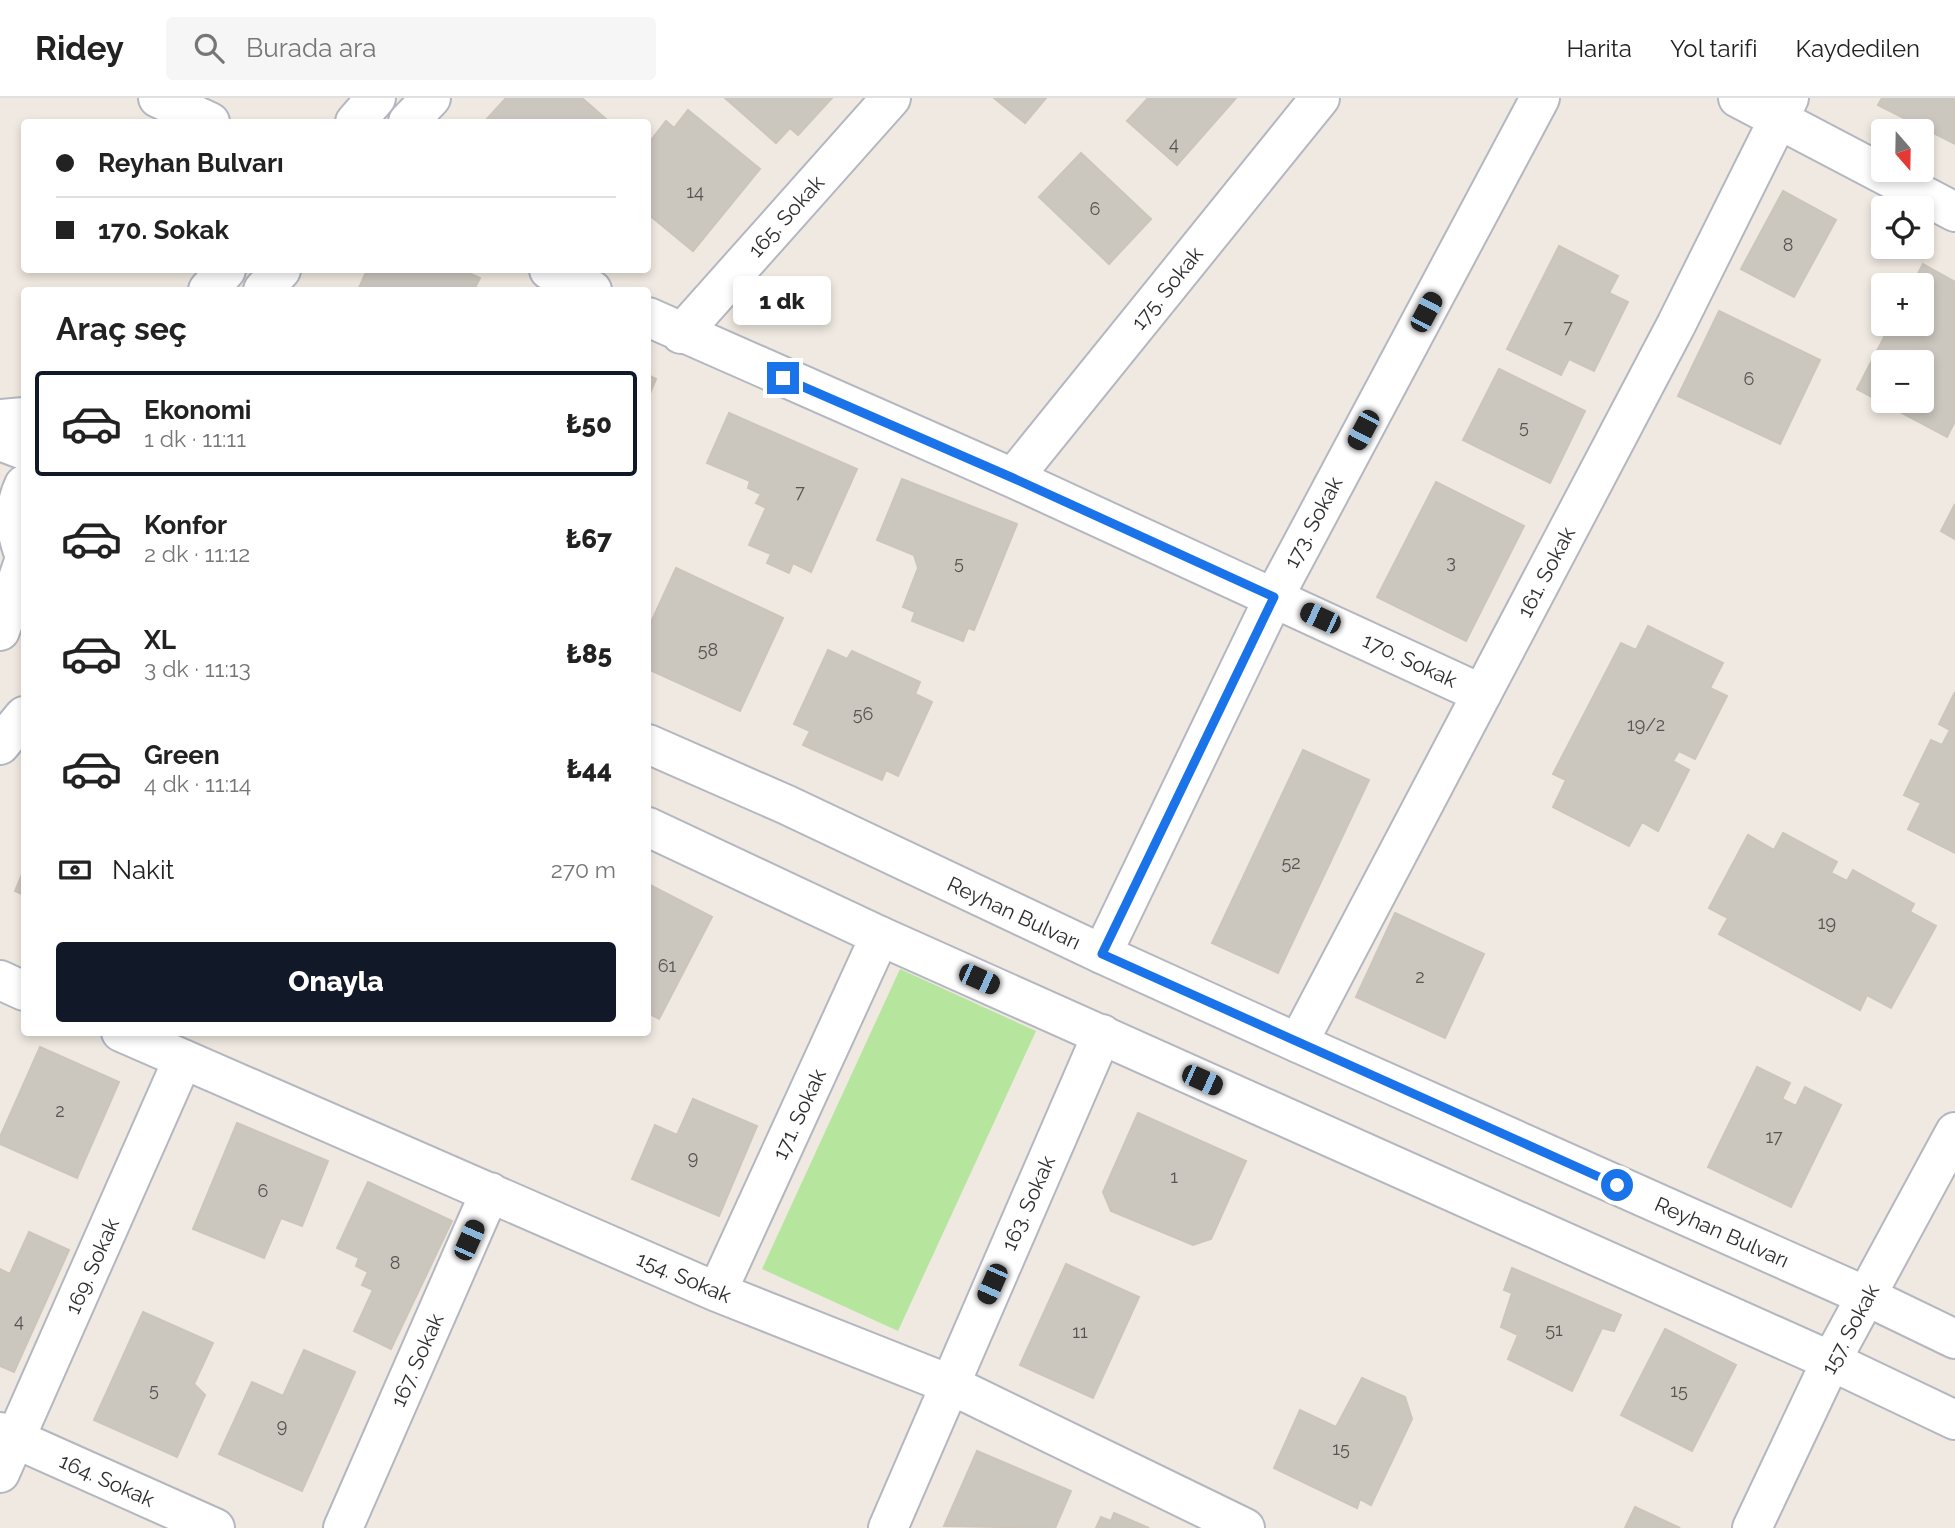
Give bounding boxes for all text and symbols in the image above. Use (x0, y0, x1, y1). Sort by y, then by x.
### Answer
search box (166, 17, 656, 80)
text: Ridey (35, 29, 124, 68)
icon: search (190, 29, 228, 67)
text: Burada ara (246, 33, 376, 63)
text: Harita (1566, 34, 1632, 63)
text: Yol tarifi (1670, 34, 1758, 63)
text: Kaydedilen (1796, 34, 1920, 63)
north arrow (1871, 119, 1934, 182)
map controls (1871, 119, 1934, 413)
house number: 4 (1169, 133, 1179, 154)
text: Reyhan Bulvarı (98, 148, 284, 178)
street label: 165. Sokak (743, 170, 829, 262)
house number: 14 (686, 181, 704, 202)
button: locate (1871, 196, 1934, 259)
house number: 6 (1090, 198, 1101, 219)
text: 170. Sokak (98, 215, 229, 245)
house number: 8 (1783, 234, 1793, 255)
street label: 175. Sokak (1126, 241, 1208, 335)
button: + (1871, 273, 1934, 336)
callout: 1 dk (734, 276, 832, 326)
text: 1 dk (759, 287, 805, 314)
car (1407, 289, 1446, 335)
text: Araç seç (56, 310, 187, 347)
house number: 7 (1563, 316, 1573, 337)
button: − (1871, 350, 1934, 413)
route end (767, 362, 799, 394)
house number: 6 (1744, 368, 1755, 389)
icon: car (60, 392, 123, 455)
text: Ekonomi (144, 395, 252, 425)
car (1344, 407, 1383, 453)
text: ₺50 (566, 409, 612, 439)
house number: 5 (1519, 416, 1529, 437)
text: 1 dk · 11:11 (144, 425, 246, 452)
street label: 173. Sokak (1279, 472, 1347, 572)
house number: 7 (795, 481, 805, 502)
icon: car (60, 507, 123, 570)
text: Konfor (144, 510, 227, 540)
street label: 161. Sokak (1512, 522, 1580, 622)
text: ₺67 (566, 524, 612, 554)
text: 2 dk · 11:12 (144, 540, 250, 567)
house number: 3 (1446, 551, 1456, 572)
house number: 5 (954, 552, 964, 573)
car (1297, 600, 1344, 636)
icon: car (60, 622, 123, 685)
text: XL (144, 625, 176, 655)
street label: 170. Sokak (1359, 627, 1461, 693)
text: ₺85 (566, 639, 612, 669)
house number: 58 (698, 639, 718, 660)
text: 3 dk · 11:13 (144, 655, 251, 682)
house number: 56 (853, 703, 873, 724)
house number: 19/2 (1627, 714, 1665, 735)
icon: car (60, 737, 123, 800)
text: Green (144, 740, 220, 770)
text: ₺44 (566, 754, 612, 784)
text: 4 dk · 11:14 (144, 770, 251, 797)
icon: cash (56, 851, 94, 889)
house number: 52 (1281, 852, 1301, 873)
text: Nakit (112, 855, 174, 885)
text: 270 m (551, 856, 616, 883)
street label: Reyhan Bulvarı (943, 871, 1085, 955)
house number: 19 (1818, 912, 1836, 933)
button: Onayla (56, 942, 616, 1022)
house number: 61 (658, 955, 677, 976)
car (956, 961, 1003, 997)
house number: 2 (1415, 966, 1425, 987)
car (1179, 1062, 1226, 1098)
street label: 171. Sokak (767, 1065, 831, 1163)
house number: 2 (55, 1100, 65, 1121)
house number: 17 (1765, 1126, 1783, 1147)
house number: 9 (688, 1147, 698, 1168)
street label: 163. Sokak (996, 1152, 1060, 1254)
house number: 1 (1170, 1166, 1178, 1187)
route start (1601, 1169, 1633, 1201)
house number: 6 (258, 1180, 269, 1201)
street label: Reyhan Bulvarı (1651, 1191, 1793, 1273)
street label: 169. Sokak (60, 1214, 124, 1318)
car (451, 1217, 488, 1263)
street label: 154. Sokak (633, 1246, 735, 1308)
house number: 8 (390, 1252, 400, 1273)
car (974, 1261, 1011, 1307)
street label: 157. Sokak (1816, 1280, 1884, 1378)
street label: 167. Sokak (385, 1309, 449, 1411)
house number: 4 (14, 1310, 24, 1331)
house number: 51 (1545, 1319, 1563, 1340)
house number: 11 (1072, 1321, 1088, 1342)
house number: 5 (149, 1379, 159, 1400)
house number: 15 (1670, 1380, 1688, 1401)
house number: 9 (277, 1415, 287, 1436)
house number: 15 (1332, 1438, 1350, 1459)
street label: 164. Sokak (56, 1448, 158, 1512)

